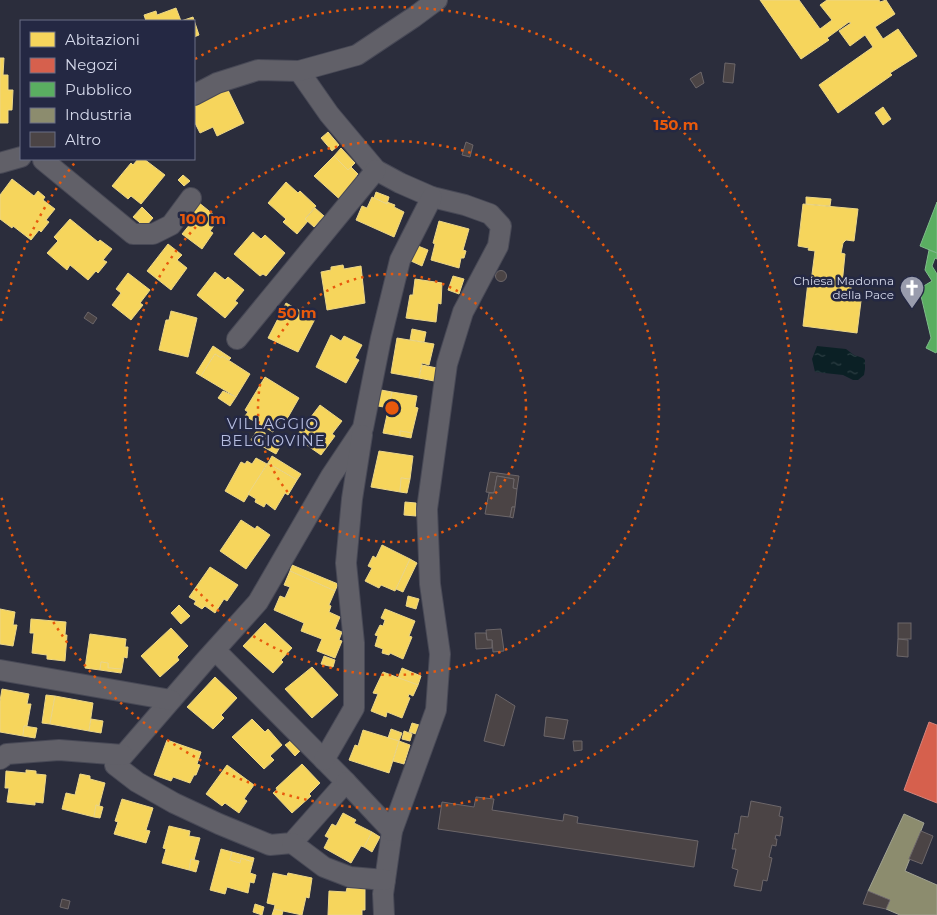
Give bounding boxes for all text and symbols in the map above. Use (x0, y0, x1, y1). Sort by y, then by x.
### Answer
legend (20, 20, 195, 160)
text: Abitazioni (65, 30, 140, 49)
text: Negozi (65, 55, 118, 74)
text: Pubblico (65, 80, 132, 99)
text: Industria (65, 105, 132, 124)
text: 150 m (654, 115, 698, 134)
text: Altro (65, 130, 101, 149)
text: 100 m (180, 209, 226, 228)
place label: Chiesa Madonna della Pace (793, 273, 894, 302)
church icon: Chiesa Madonna della Pace (899, 275, 925, 309)
text: 50 m (277, 303, 317, 322)
centre of rings (383, 399, 401, 417)
district label: VILLAGGIO BELGIOVINE (220, 414, 326, 450)

